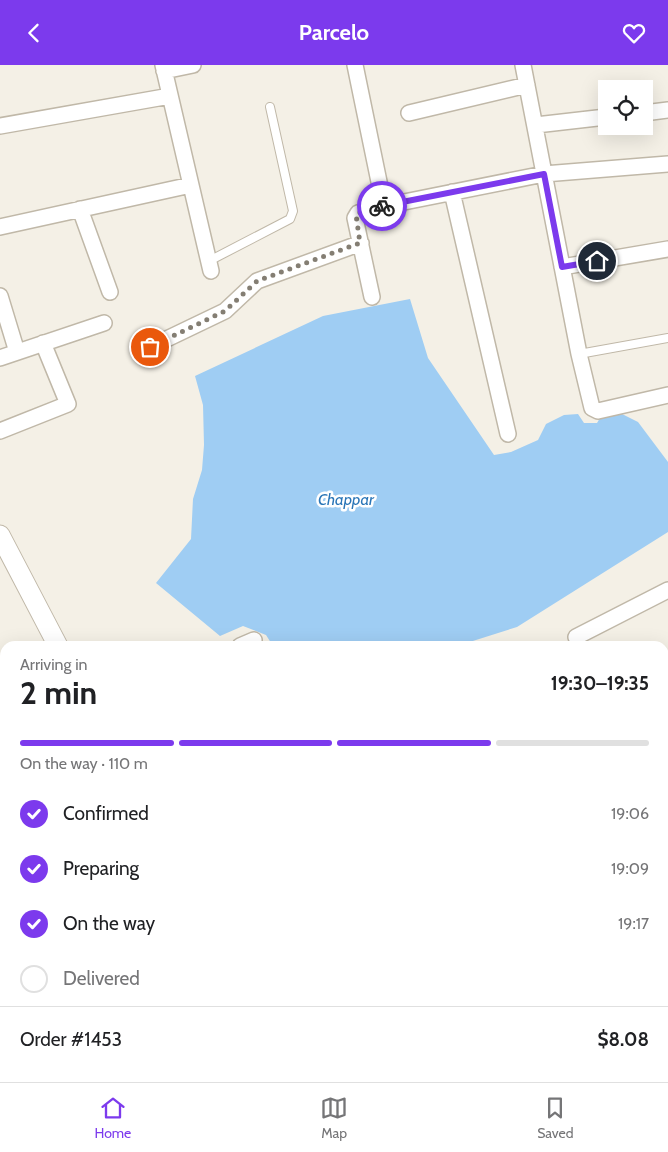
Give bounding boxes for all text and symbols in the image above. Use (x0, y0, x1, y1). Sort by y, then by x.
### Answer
icon: back (20, 19, 48, 47)
text: Parcelo (299, 19, 369, 46)
icon: heart (620, 19, 648, 47)
map controls (598, 80, 653, 135)
button: locate (598, 80, 653, 135)
courier (357, 181, 407, 231)
icon: bike (368, 192, 396, 220)
pin (576, 240, 618, 282)
icon: home (583, 247, 611, 275)
pin (129, 326, 171, 368)
icon: bag (136, 333, 164, 361)
water label: Chappar (318, 490, 375, 509)
text: Arriving in (20, 655, 87, 674)
text: 19:30–19:35 (551, 672, 649, 695)
text: 2 min (20, 673, 97, 712)
text: On the way · 110 m (20, 754, 148, 773)
icon: check (20, 800, 48, 828)
text: Confirmed (63, 802, 149, 825)
text: 19:06 (611, 804, 649, 823)
icon: check (20, 855, 48, 883)
text: Preparing (63, 857, 139, 880)
text: 19:09 (611, 859, 649, 878)
icon: check (20, 910, 48, 938)
text: On the way (63, 912, 155, 935)
text: 19:17 (618, 914, 649, 933)
text: Delivered (63, 967, 140, 990)
text: Order #1453 (20, 1028, 122, 1051)
text: $8.08 (598, 1028, 649, 1051)
tab: Home (94, 1094, 131, 1142)
tab: Map (320, 1094, 348, 1142)
tab: Saved (537, 1094, 574, 1142)

